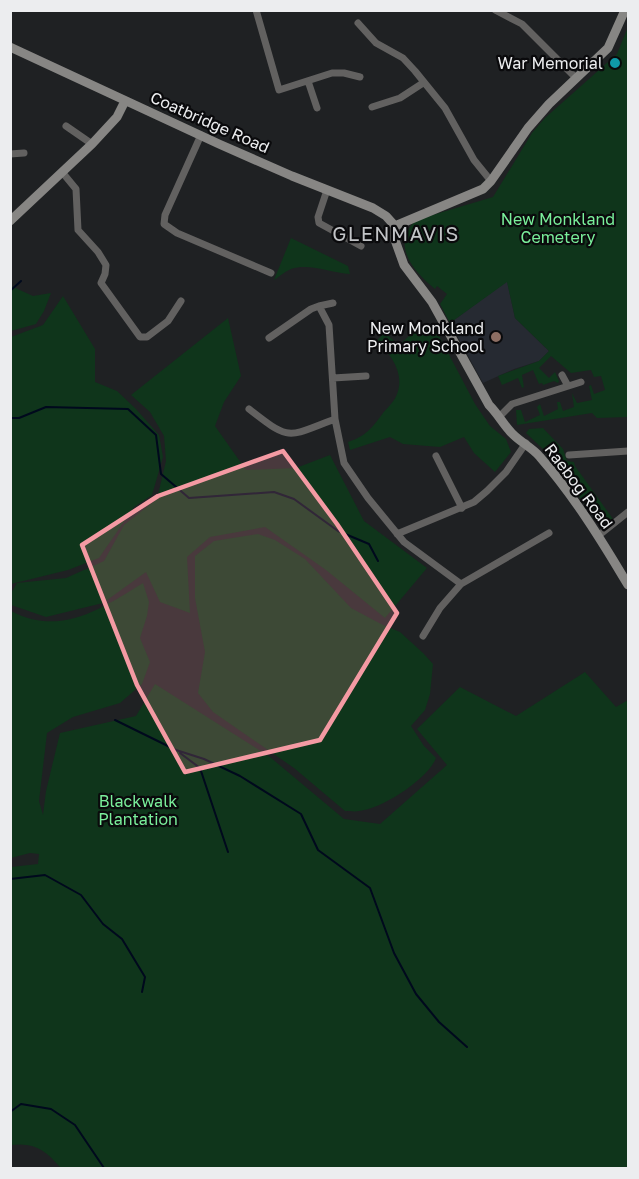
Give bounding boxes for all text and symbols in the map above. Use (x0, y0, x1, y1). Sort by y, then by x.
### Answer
place label: War Memorial (498, 53, 603, 73)
marker: War Memorial (608, 56, 622, 70)
street label: Coatbridge Road (147, 87, 273, 157)
park label: New Monkland Cemetery (501, 209, 615, 247)
district label: GLENMAVIS (332, 221, 460, 245)
place label: New Monkland Primary School (367, 318, 484, 356)
marker: New Monkland Primary School (489, 330, 503, 344)
street label: Raebog Road (540, 439, 618, 533)
park label: Blackwalk Plantation (98, 791, 178, 829)

